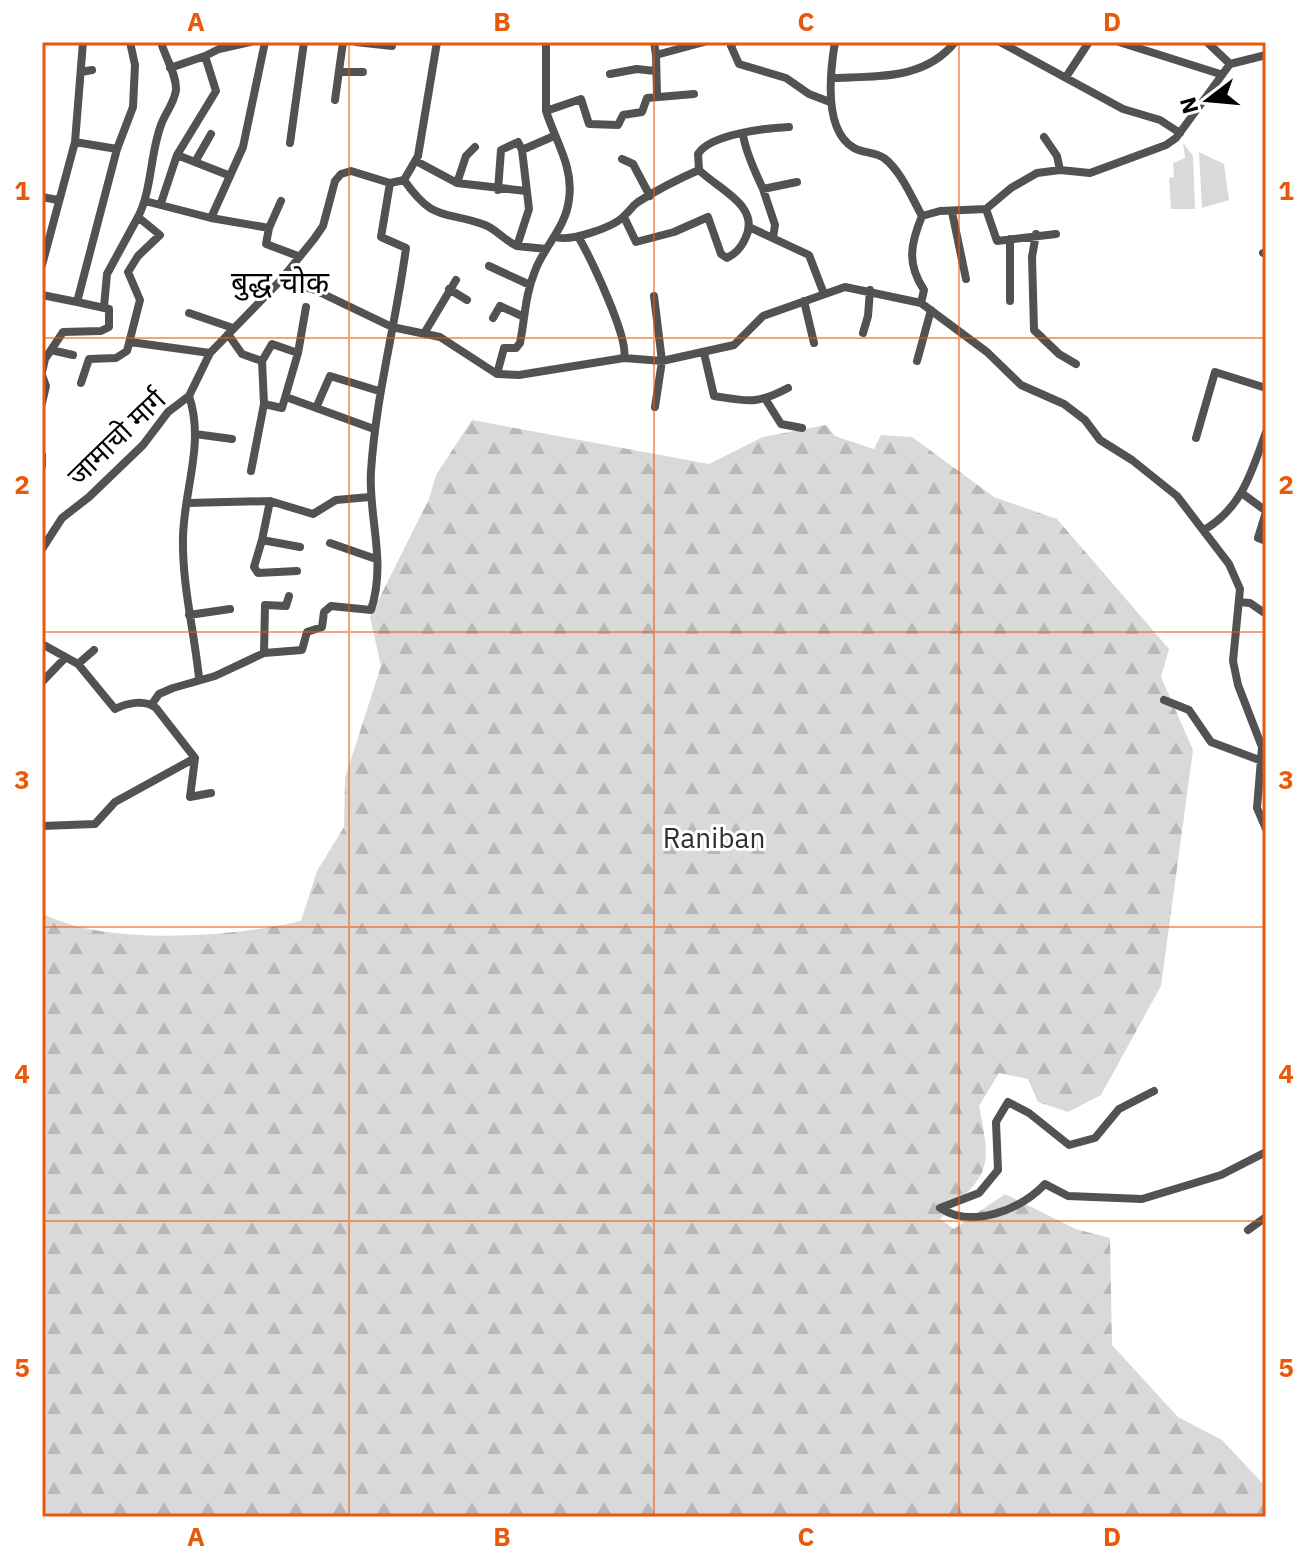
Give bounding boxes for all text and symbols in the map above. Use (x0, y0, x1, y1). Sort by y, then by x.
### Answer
text: A (187, 4, 205, 38)
text: B (493, 4, 511, 38)
text: C (798, 4, 815, 38)
text: D (1103, 4, 1121, 38)
north arrow (1168, 60, 1248, 140)
text: N (1172, 94, 1204, 117)
text: 1 (14, 173, 30, 207)
text: 1 (1278, 173, 1294, 207)
district label: बुद्ध चोक (231, 262, 330, 301)
street label: जामाचो मार्ग (59, 380, 174, 493)
text: 2 (14, 467, 30, 501)
text: 2 (1278, 467, 1294, 501)
text: 3 (14, 762, 30, 796)
text: 3 (1278, 762, 1294, 796)
park label: Raniban (663, 819, 765, 856)
text: 4 (14, 1056, 30, 1090)
text: 4 (1278, 1056, 1294, 1090)
text: 5 (14, 1350, 30, 1384)
text: 5 (1278, 1350, 1294, 1384)
text: A (187, 1519, 205, 1553)
text: B (493, 1519, 511, 1553)
text: C (798, 1519, 815, 1553)
text: D (1103, 1519, 1121, 1553)

